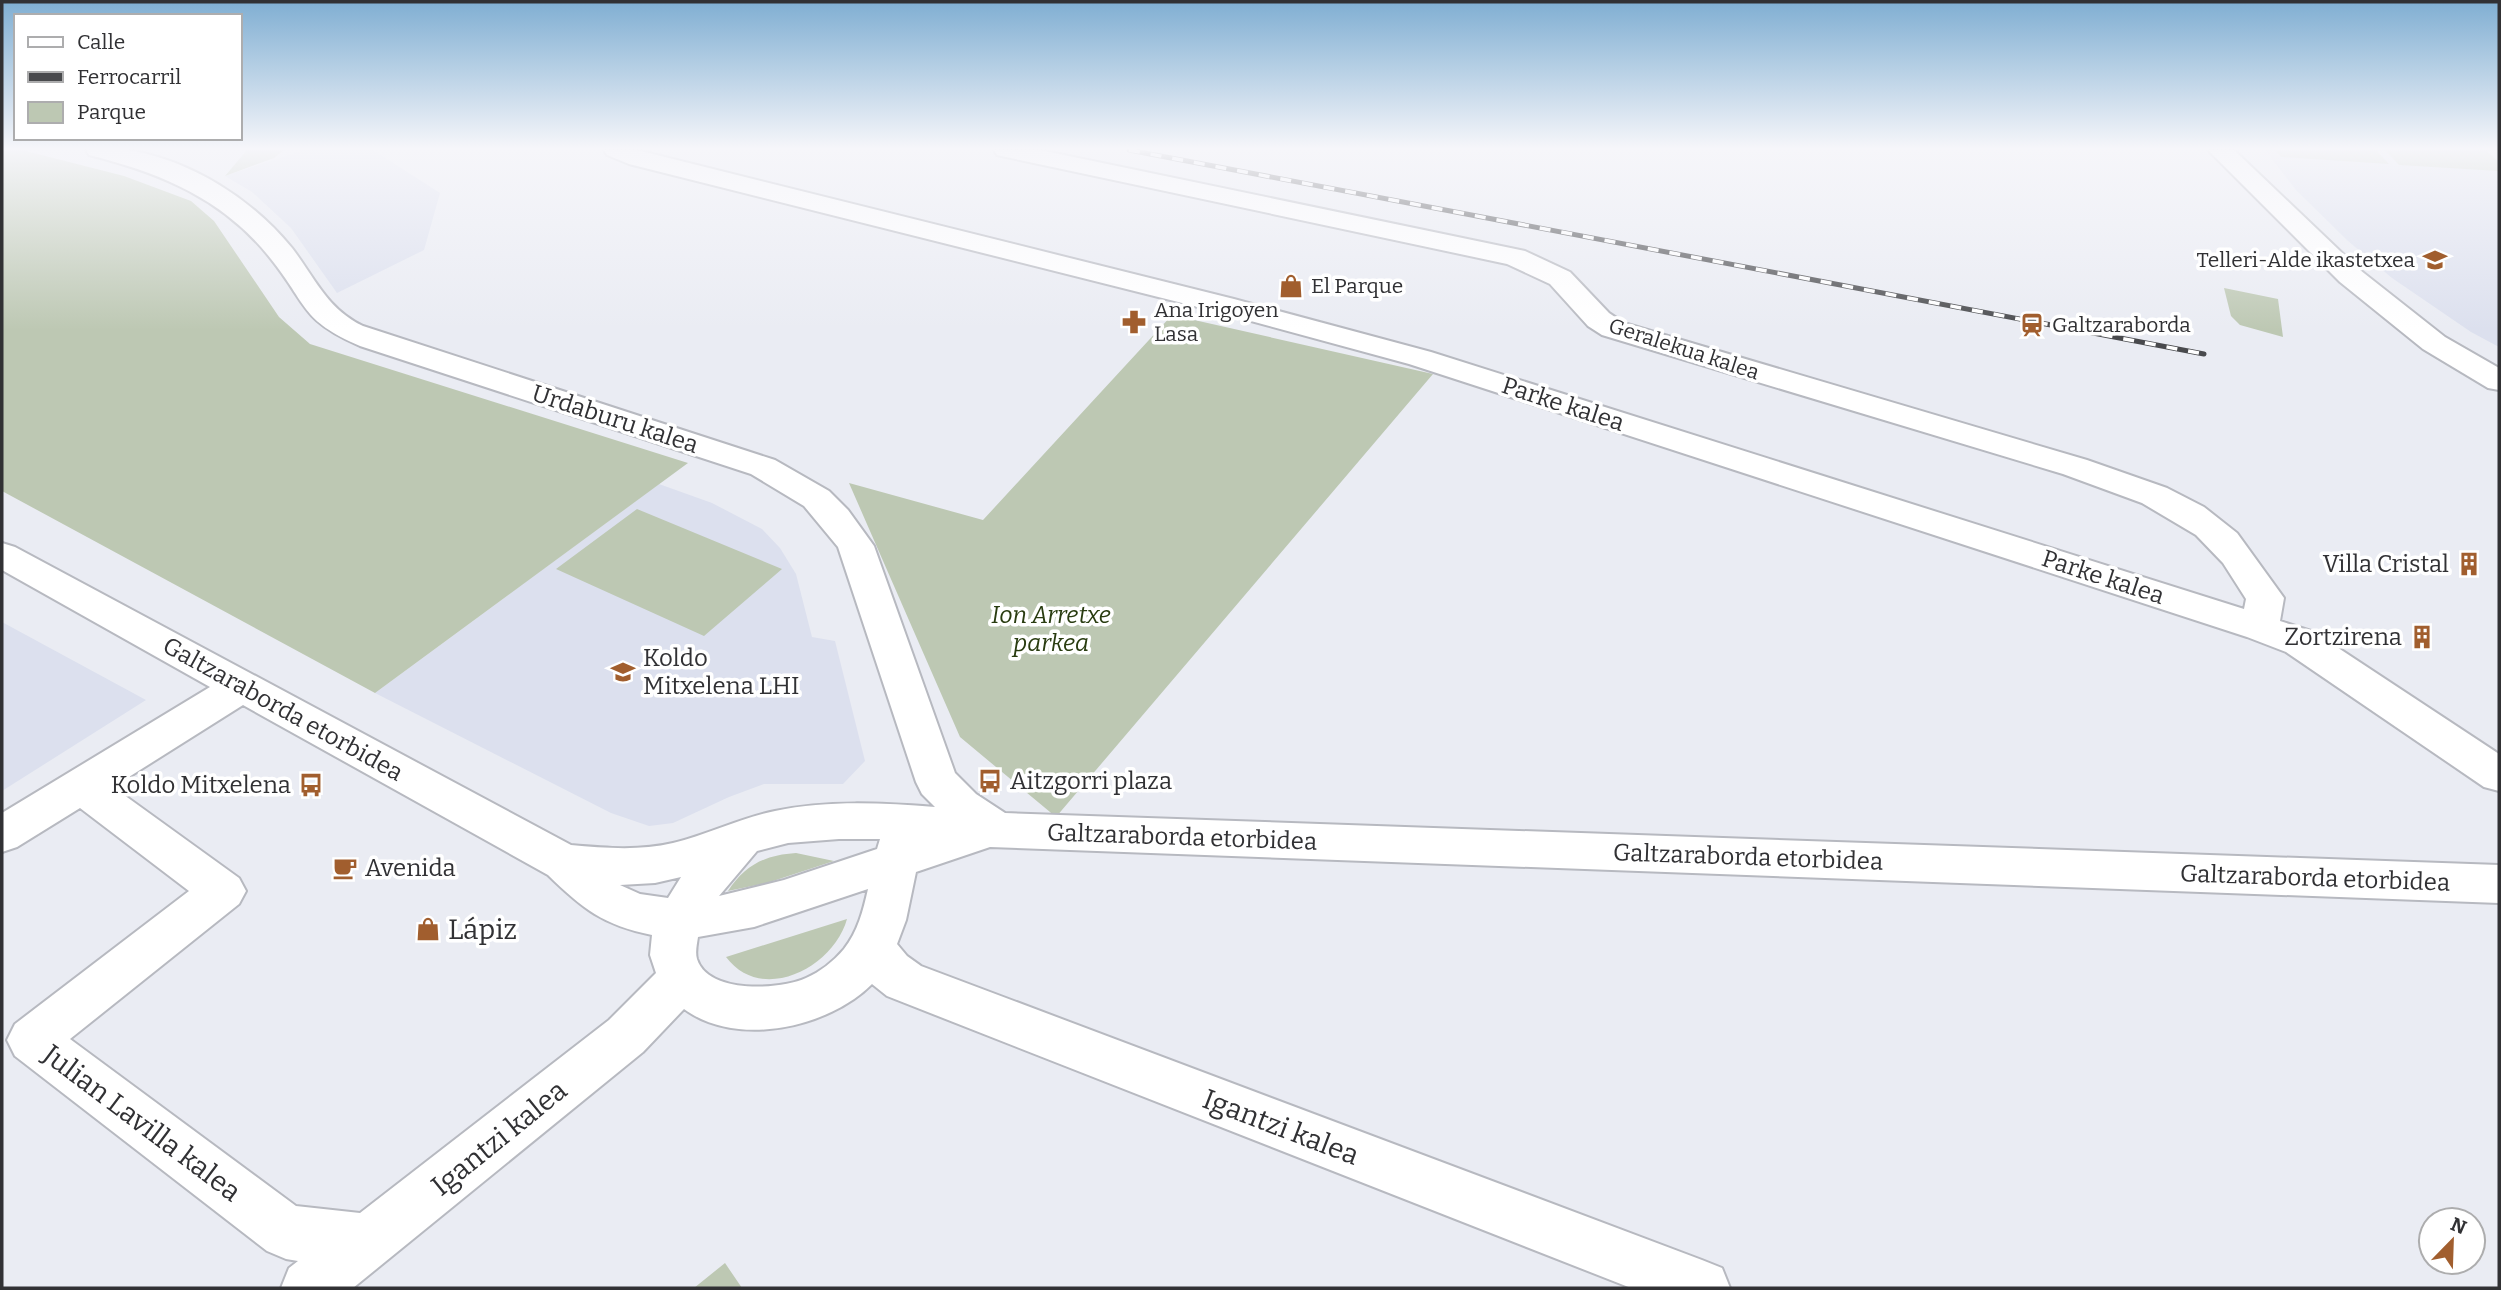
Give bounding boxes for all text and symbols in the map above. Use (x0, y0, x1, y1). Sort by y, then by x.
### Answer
legend (14, 14, 242, 140)
text: Calle (77, 29, 125, 55)
text: Ferrocarril (77, 64, 181, 90)
text: Parque (77, 99, 146, 125)
school or university icon: Telleri-Alde ikastetxea (2421, 246, 2449, 274)
place label: Telleri-Alde ikastetxea (2197, 247, 2416, 273)
shop icon: El Parque (1277, 272, 1305, 300)
place label: El Parque (1311, 273, 1403, 299)
place label: Ana Irigoyen Lasa (1154, 297, 1279, 347)
pharmacy icon: Ana Irigoyen Lasa (1120, 308, 1148, 336)
station icon: Galtzaraborda (2018, 311, 2046, 339)
street label: Geralekua kalea (1605, 312, 1763, 386)
place label: Galtzaraborda (2052, 312, 2191, 338)
street label: Parke kalea (1498, 371, 1628, 437)
street label: Urdaburu kalea (528, 379, 702, 459)
street label: Parke kalea (2038, 544, 2168, 610)
place label: Villa Cristal (2323, 550, 2449, 578)
building icon: Villa Cristal (2455, 550, 2483, 578)
park label: Ion Arretxe parkea (991, 601, 1111, 657)
place label: Zortzirena (2284, 623, 2402, 651)
building icon: Zortzirena (2408, 623, 2436, 651)
street label: Galtzaraborda etorbidea (158, 631, 408, 787)
place label: Koldo Mitxelena LHI (643, 644, 799, 700)
school or university icon: Koldo Mitxelena LHI (609, 658, 637, 686)
bus stop icon: Aitzgorri plaza (976, 767, 1004, 795)
place label: Aitzgorri plaza (1010, 767, 1172, 795)
place label: Koldo Mitxelena (111, 771, 291, 799)
bus stop icon: Koldo Mitxelena (297, 771, 325, 799)
street label: Galtzaraborda etorbidea (1046, 818, 1318, 856)
street label: Galtzaraborda etorbidea (1612, 838, 1884, 876)
cafe icon: Avenida (331, 854, 359, 882)
place label: Avenida (365, 854, 456, 882)
street label: Galtzaraborda etorbidea (2179, 859, 2451, 897)
place label: Lápiz (448, 913, 517, 946)
shop icon: Lápiz (414, 915, 442, 943)
street label: Julian Lavilla kalea (36, 1037, 248, 1208)
street label: Igantzi kalea (425, 1073, 573, 1203)
street label: Igantzi kalea (1198, 1082, 1364, 1172)
north arrow (2417, 1206, 2487, 1276)
text: N (2447, 1212, 2470, 1239)

